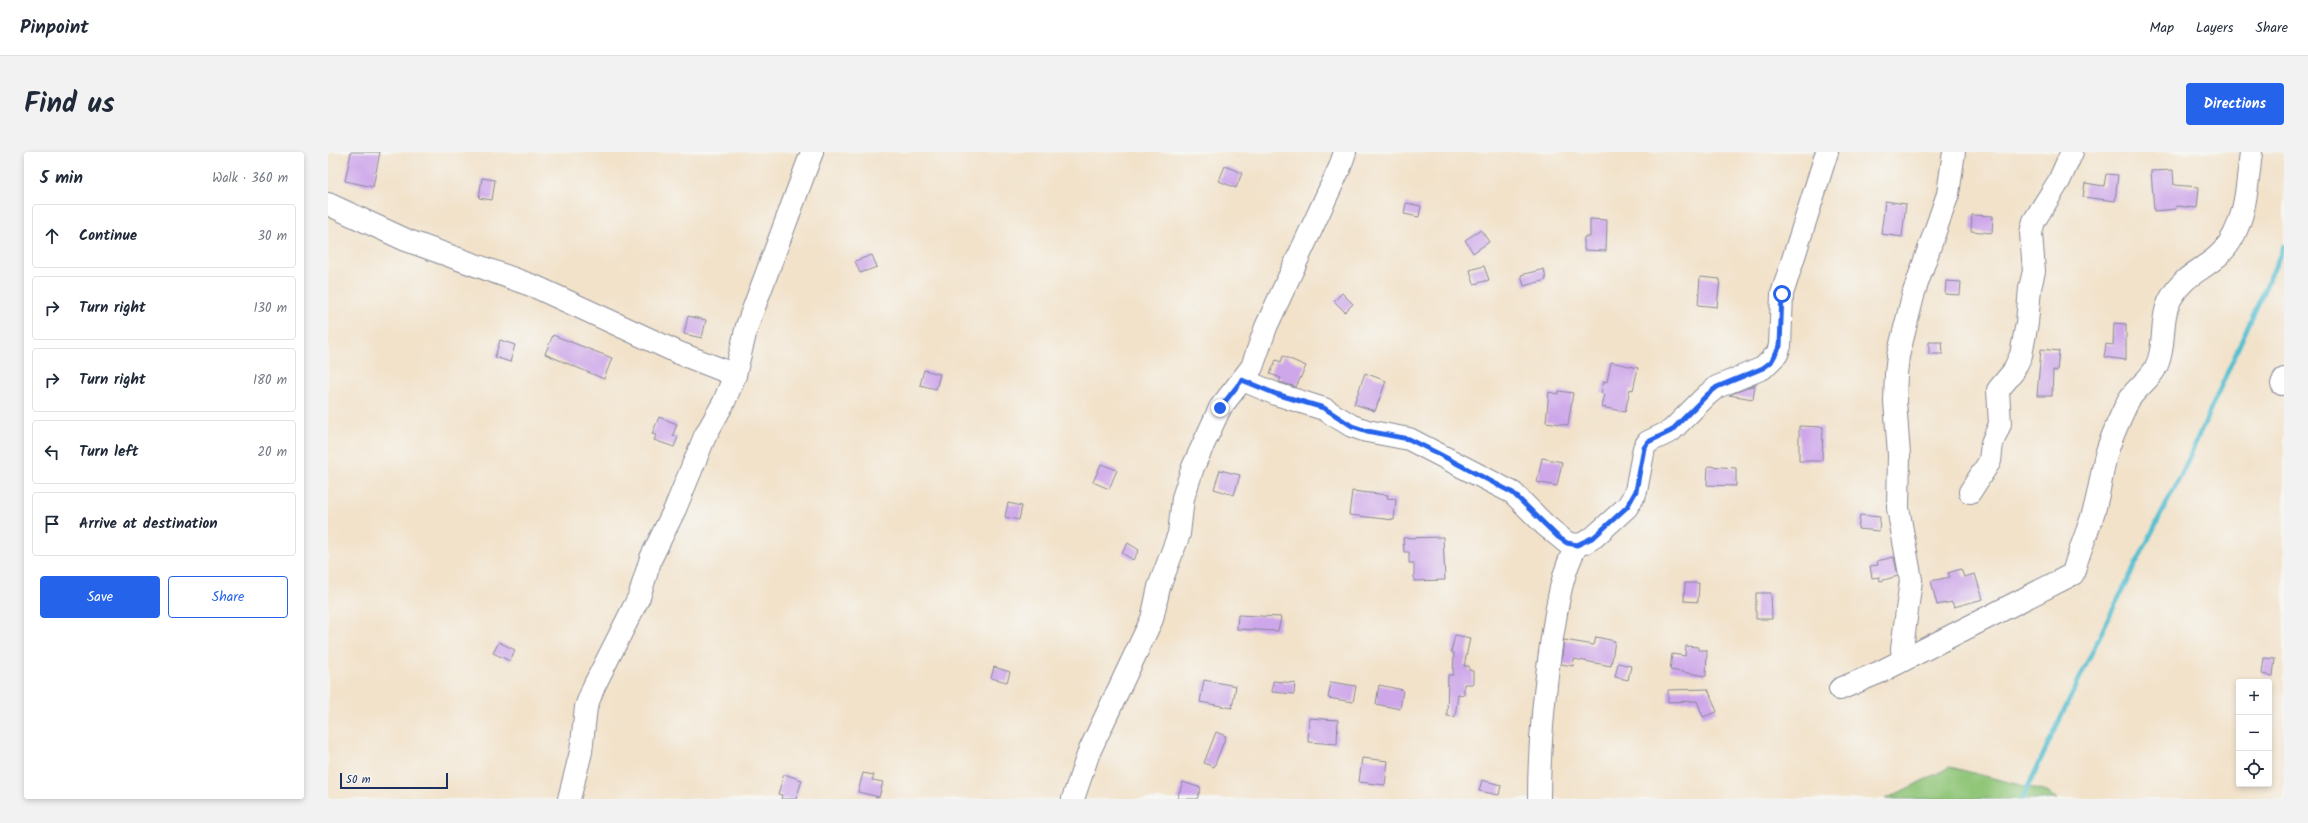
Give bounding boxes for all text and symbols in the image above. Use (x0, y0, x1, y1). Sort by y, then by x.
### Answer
text: Pinpoint (20, 13, 89, 43)
text: Map (2150, 17, 2174, 39)
text: Layers (2196, 17, 2234, 39)
text: Share (2256, 17, 2288, 39)
text: Find us (24, 82, 115, 127)
button: Directions (2186, 83, 2284, 125)
text: 5 min (40, 165, 83, 192)
text: Walk · 360 m (212, 168, 288, 189)
text: Continue (79, 224, 137, 248)
icon: ahead (41, 225, 63, 247)
text: 30 m (258, 226, 287, 247)
route start (1773, 285, 1791, 303)
text: Turn right (79, 296, 146, 320)
icon: right (41, 297, 63, 319)
text: 130 m (253, 298, 287, 319)
text: Turn right (79, 368, 146, 392)
icon: right (41, 369, 63, 391)
text: 180 m (253, 370, 287, 391)
route end (1211, 399, 1229, 417)
text: Turn left (79, 440, 139, 464)
icon: left (41, 441, 63, 463)
text: 20 m (257, 442, 287, 463)
text: Arrive at destination (79, 512, 218, 536)
icon: arrive (41, 513, 63, 535)
button: Save (40, 576, 160, 618)
button: Share (168, 576, 288, 618)
map controls (2236, 679, 2272, 787)
button: + (2236, 679, 2272, 715)
button: − (2236, 715, 2272, 751)
button: locate (2236, 751, 2272, 787)
scale bar (340, 771, 448, 790)
text: 50 m (346, 771, 371, 789)

